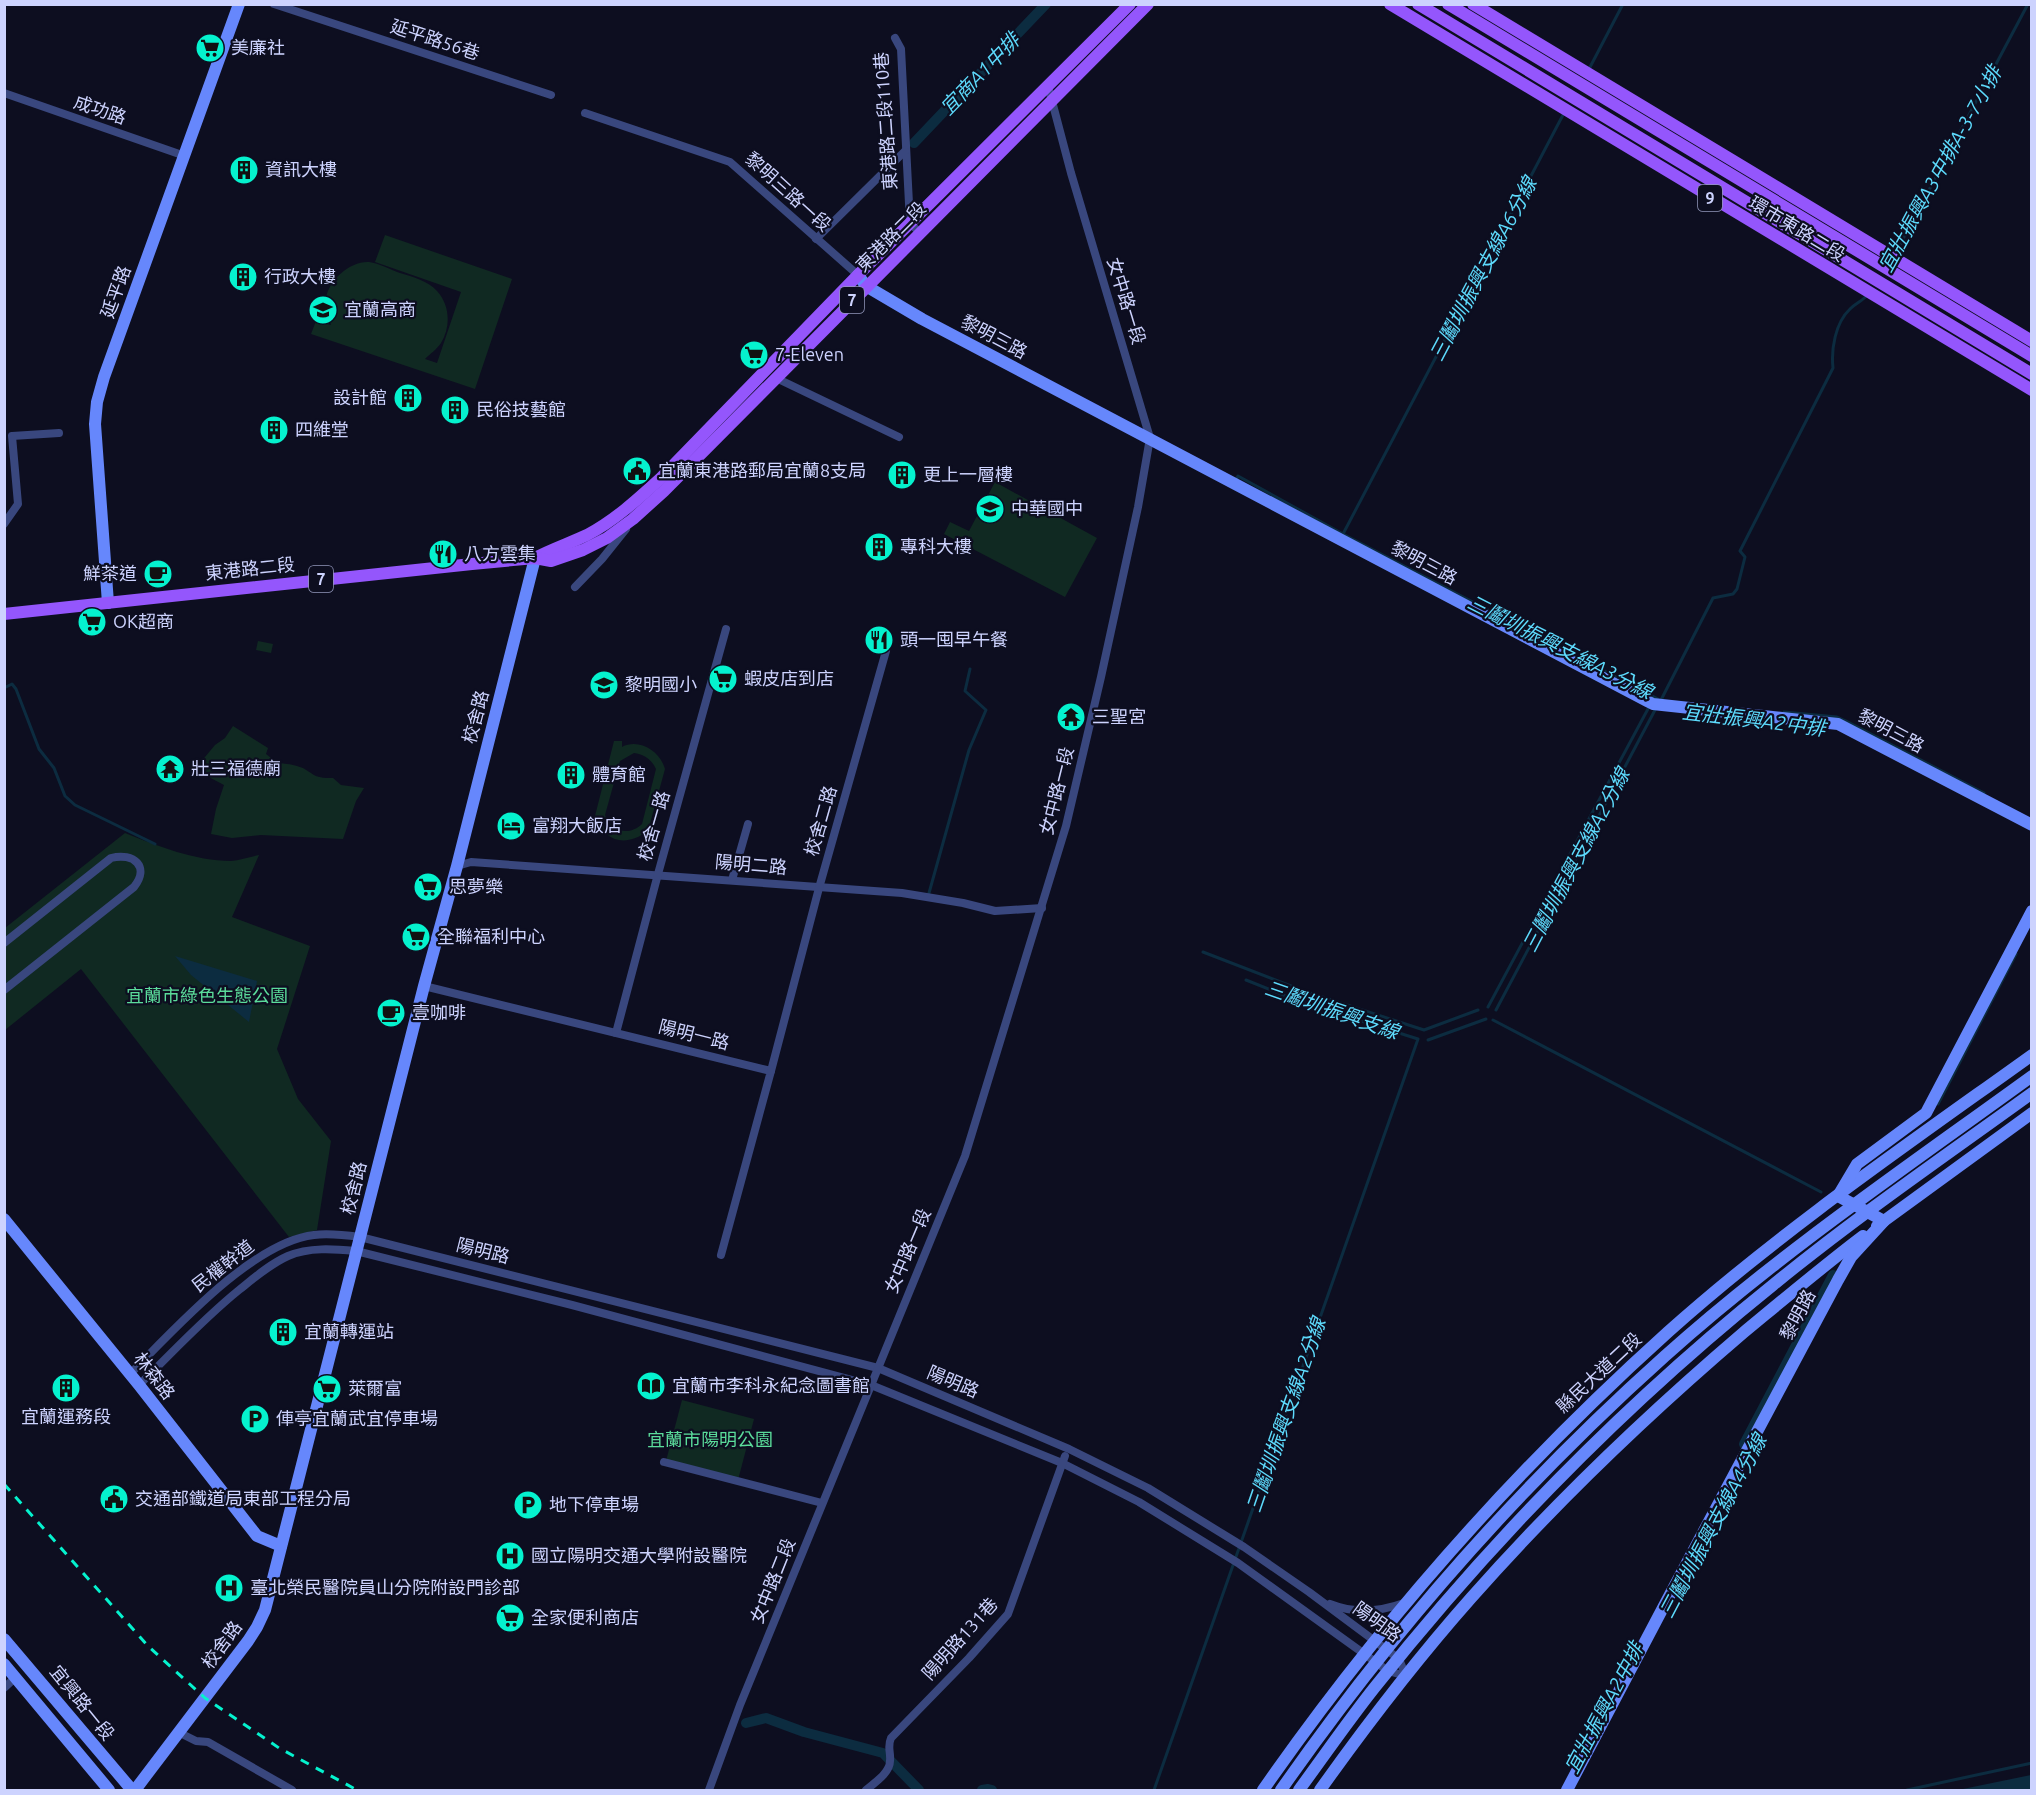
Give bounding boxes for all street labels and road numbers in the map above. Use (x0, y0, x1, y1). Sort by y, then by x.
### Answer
street label: 延平路56巷 (388, 15, 482, 63)
street label: 東港路二段110巷 (870, 51, 900, 191)
street label: 成功路 (72, 91, 129, 127)
street label: 黎明三路一段 (742, 148, 835, 235)
road number: 9 (1698, 185, 1722, 211)
street label: 環市東路二段 (1746, 192, 1849, 265)
street label: 東港路二段 (851, 197, 929, 275)
street label: 女中路一段 (1104, 255, 1150, 347)
street label: 延平路 (96, 263, 134, 320)
road number: 7 (840, 287, 864, 313)
street label: 黎明三路 (958, 310, 1031, 362)
street label: 黎明三路 (1388, 536, 1461, 588)
street label: 東港路二段 (204, 553, 296, 583)
road number: 7 (309, 566, 333, 592)
street label: 校舍路 (458, 688, 492, 745)
street label: 黎明三路 (1855, 704, 1928, 756)
street label: 女中路一段 (1035, 745, 1077, 837)
street label: 校舍二路 (801, 783, 840, 858)
street label: 校舍一路 (634, 788, 673, 863)
street label: 陽明二路 (714, 851, 788, 877)
street label: 陽明一路 (657, 1016, 732, 1052)
street label: 校舍路 (337, 1159, 369, 1216)
street label: 女中路一段 (880, 1205, 934, 1296)
street label: 陽明路 (455, 1234, 512, 1266)
street label: 民權幹道 (188, 1235, 257, 1295)
street label: 黎明路 (1776, 1286, 1819, 1343)
street label: 縣民大道二段 (1552, 1328, 1645, 1416)
street label: 林森路 (130, 1348, 179, 1403)
street label: 陽明路 (925, 1361, 982, 1401)
street label: 女中路二段 (746, 1535, 798, 1626)
street label: 陽明路131巷 (918, 1594, 1001, 1683)
street label: 陽明路 (1350, 1597, 1405, 1645)
street label: 校舍路 (197, 1617, 245, 1672)
street label: 宜興路一段 (47, 1661, 119, 1744)

